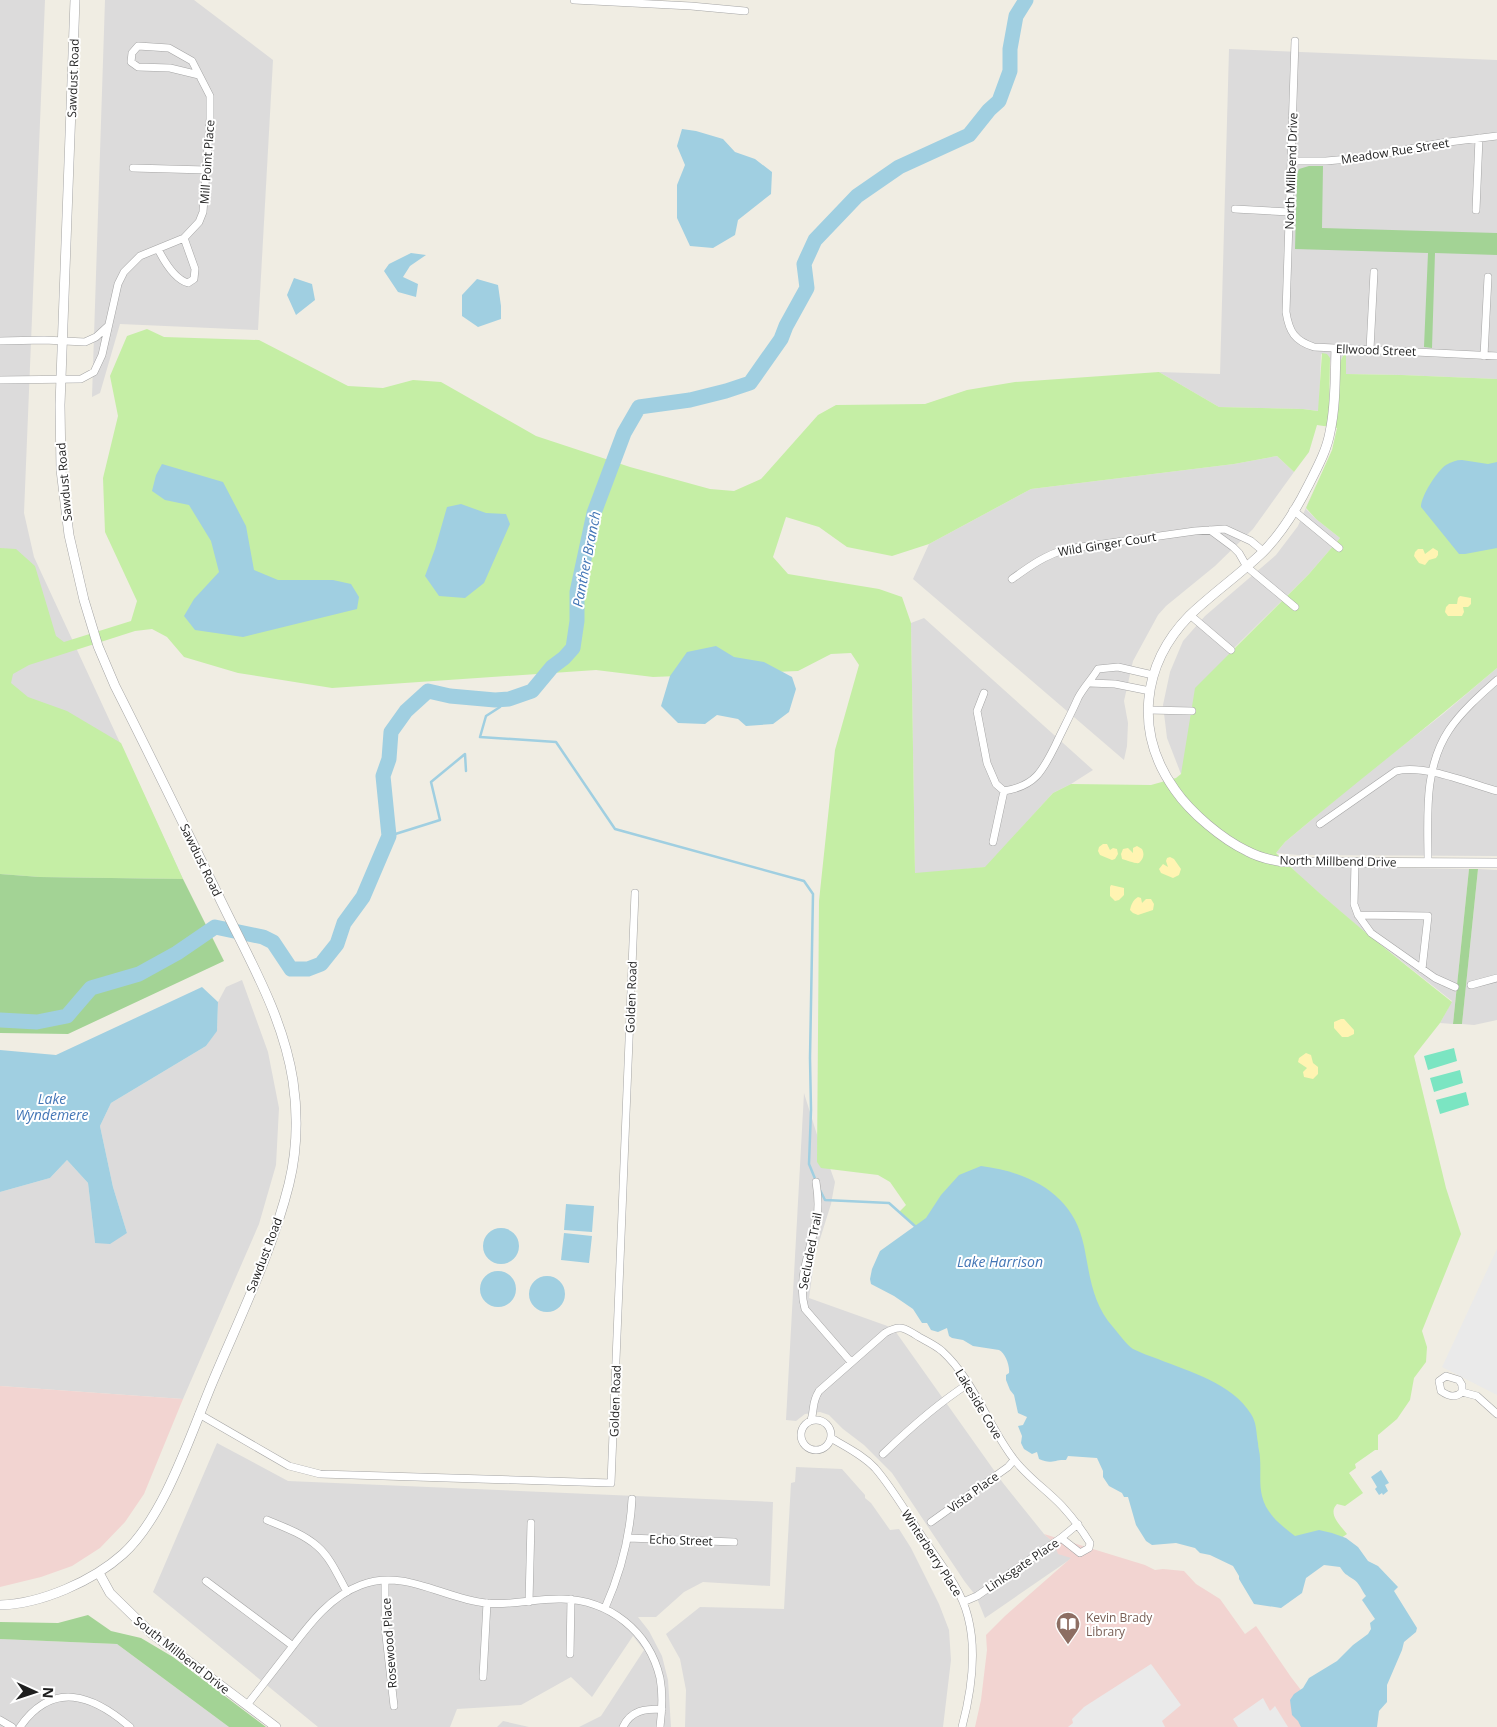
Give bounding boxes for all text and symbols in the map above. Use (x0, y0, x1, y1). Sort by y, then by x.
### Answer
street label: Sawdust Road (63, 38, 83, 118)
street label: North Millbend Drive (1280, 112, 1302, 230)
street label: Mill Point Place (196, 119, 218, 205)
street label: Meadow Rue Street (1340, 134, 1450, 168)
street label: Ellwood Street (1336, 340, 1416, 360)
street label: Sawdust Road (52, 442, 76, 522)
water label: Panther Branch (567, 510, 605, 608)
street label: Wild Ginger Court (1057, 528, 1157, 560)
street label: Sawdust Road (176, 821, 226, 899)
street label: North Millbend Drive (1279, 851, 1397, 871)
street label: Golden Road (621, 961, 641, 1033)
water label: Lake Wyndemere (15, 1089, 89, 1124)
street label: Secluded Trail (794, 1211, 826, 1291)
street label: Sawdust Road (242, 1215, 286, 1295)
water label: Lake Harrison (957, 1252, 1043, 1271)
street label: Golden Road (605, 1365, 625, 1437)
street label: Lakeside Cove (951, 1366, 1007, 1443)
street label: Vista Place (944, 1468, 1002, 1516)
street label: Winterberry Place (898, 1507, 966, 1600)
street label: Echo Street (649, 1530, 713, 1550)
street label: Linksgate Place (982, 1534, 1062, 1596)
street label: Rosewood Place (377, 1597, 401, 1689)
place label: Kevin Brady Library (1086, 1609, 1153, 1640)
library icon: Kevin Brady Library (1055, 1611, 1081, 1645)
street label: South Millbend Drive (131, 1612, 234, 1698)
north arrow (10, 1667, 60, 1717)
text: N (39, 1687, 58, 1699)

